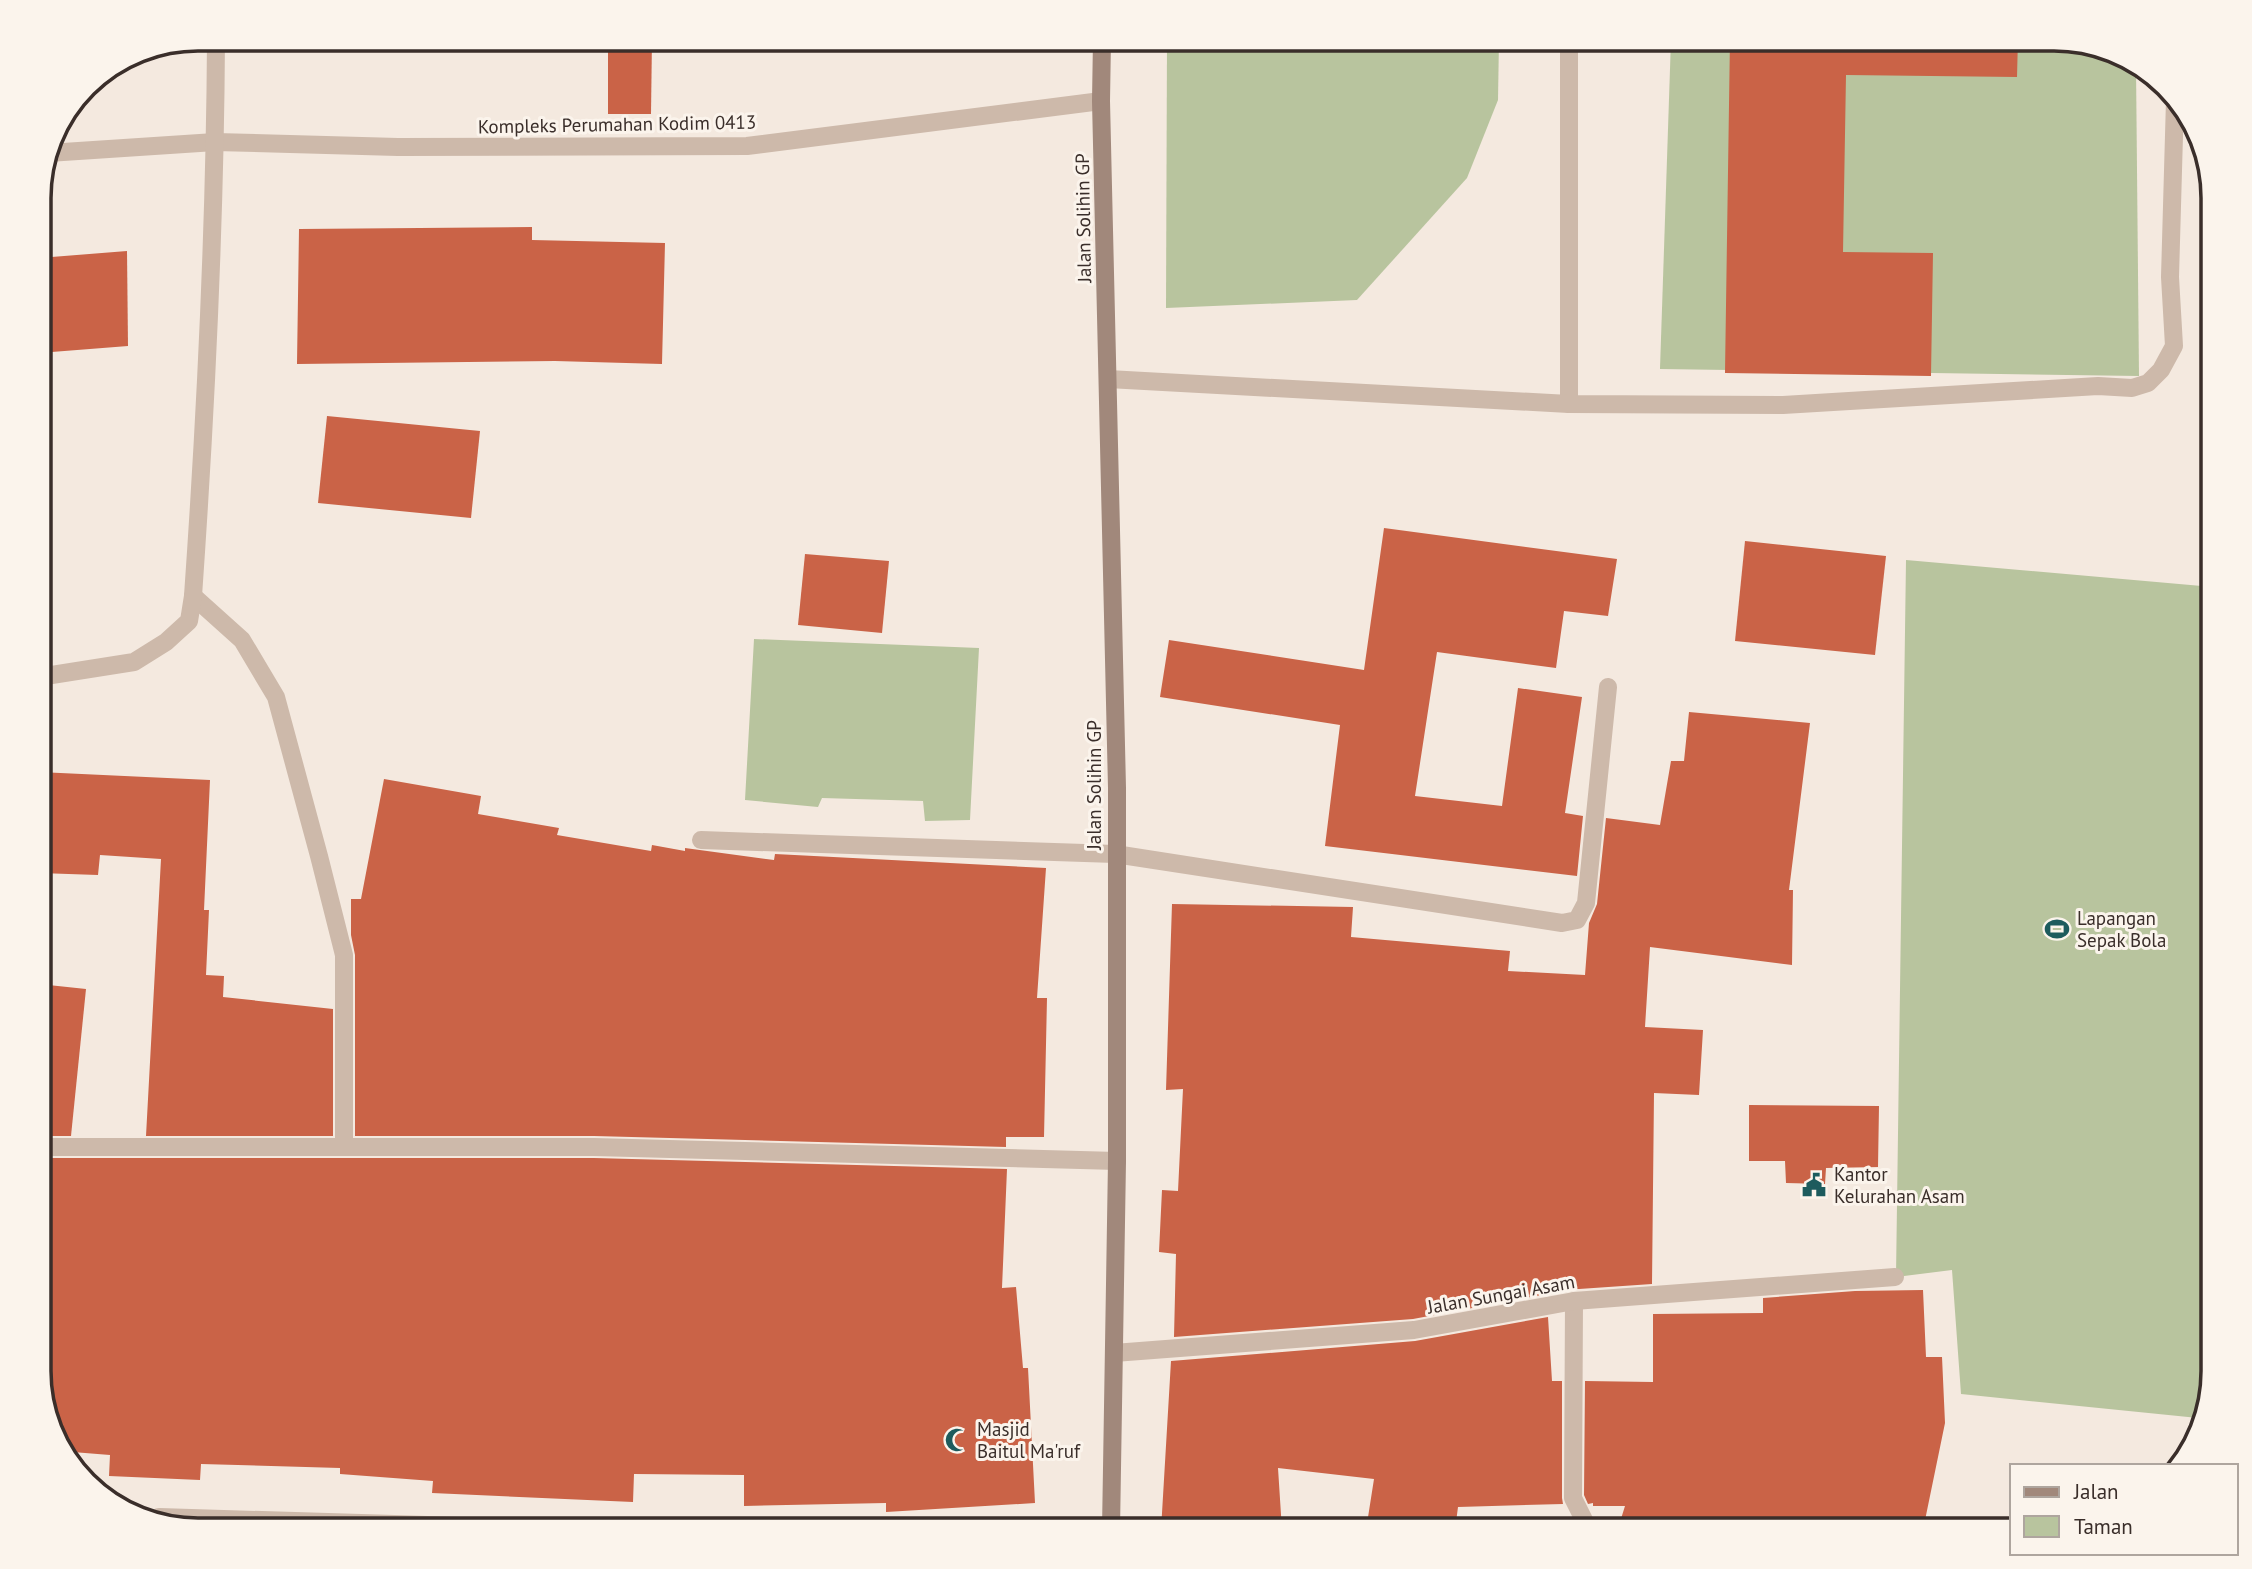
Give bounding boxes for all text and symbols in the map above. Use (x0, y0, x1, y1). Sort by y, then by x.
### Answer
street label: Kompleks Perumahan Kodim 0413 (478, 110, 756, 138)
street label: Jalan Solihin GP (1070, 153, 1096, 284)
street label: Jalan Solihin GP (1082, 720, 1106, 851)
place label: Lapangan Sepak Bola (2077, 906, 2166, 952)
sports icon: Lapangan Sepak Bola (2043, 915, 2071, 943)
place label: Kantor Kelurahan Asam (1834, 1162, 1965, 1208)
public building icon: Kantor Kelurahan Asam (1800, 1171, 1828, 1199)
street label: Jalan Sungai Asam (1424, 1269, 1577, 1319)
place label: Masjid Baitul Ma'ruf (977, 1417, 1081, 1463)
mosque icon: Masjid Baitul Ma'ruf (943, 1426, 971, 1454)
legend (2010, 1464, 2238, 1555)
text: Jalan (2073, 1478, 2119, 1505)
text: Taman (2074, 1513, 2133, 1540)

